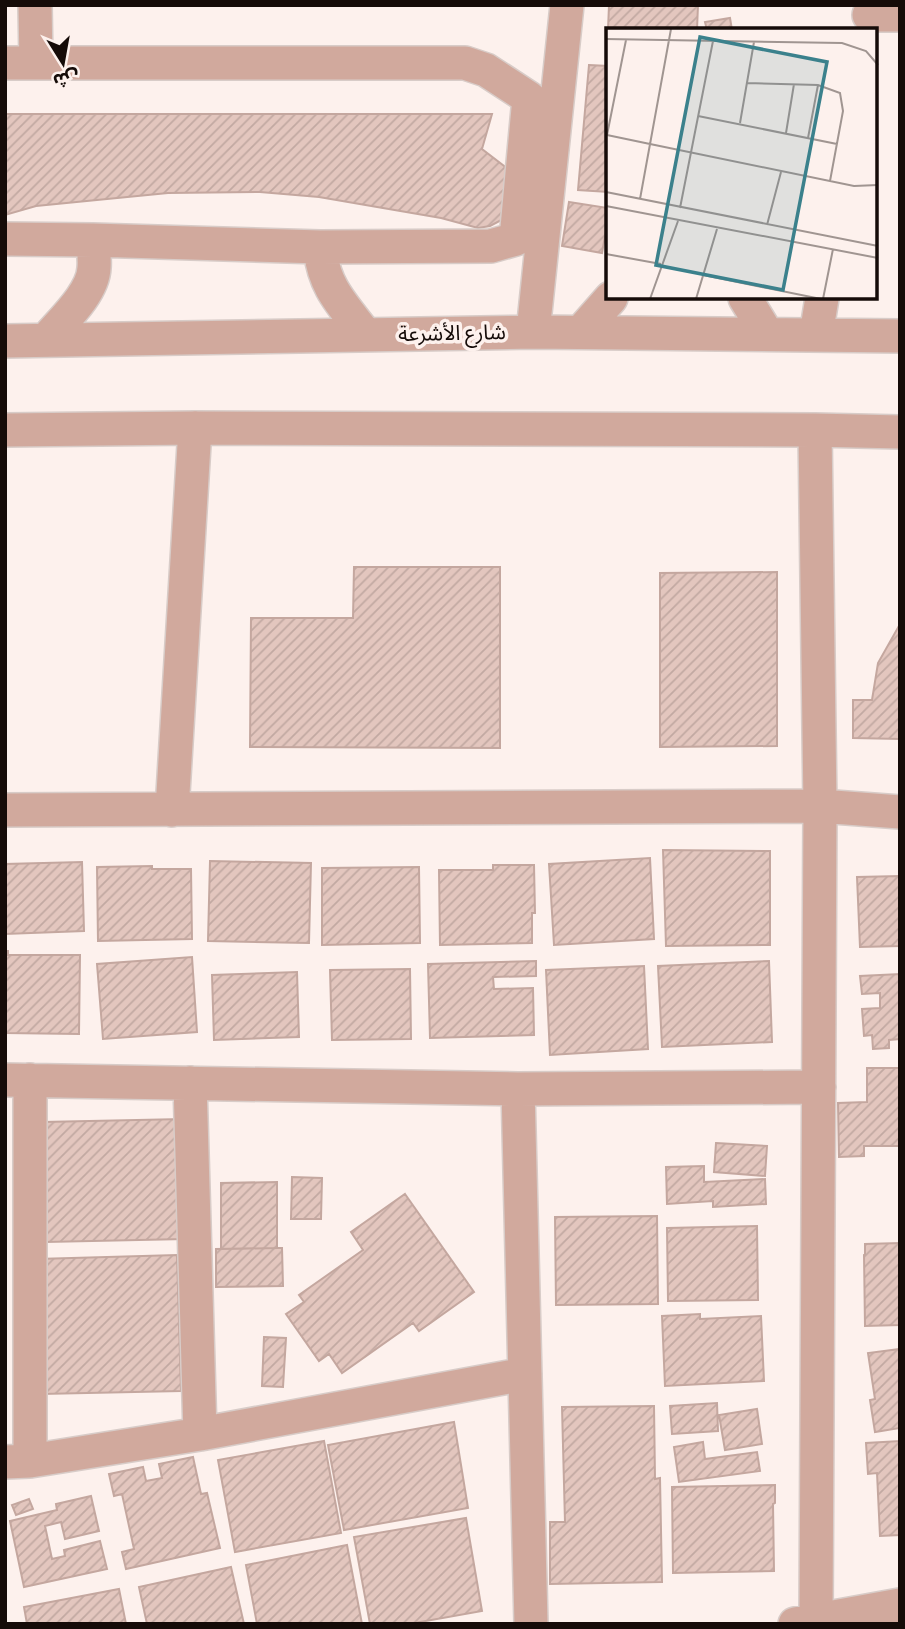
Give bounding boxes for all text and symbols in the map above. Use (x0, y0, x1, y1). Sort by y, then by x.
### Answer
north arrow (28, 28, 98, 98)
inset map (606, 28, 877, 299)
text: ش (51, 65, 81, 94)
street label: شارع الأشرعة (398, 318, 506, 349)

